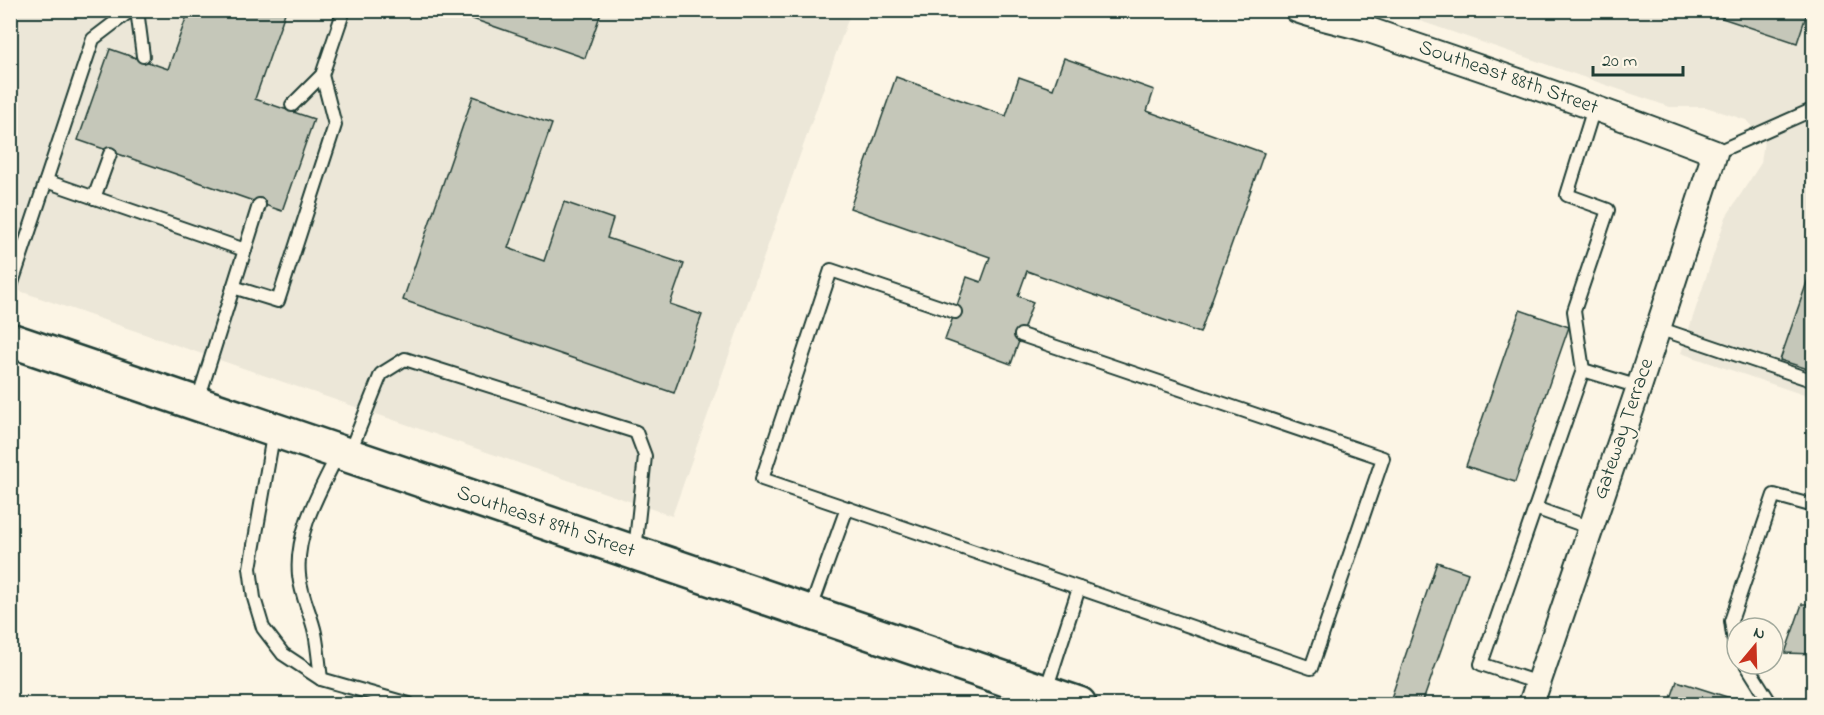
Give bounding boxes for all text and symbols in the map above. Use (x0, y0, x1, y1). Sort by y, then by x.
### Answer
street label: Southeast 88th Street (1415, 33, 1602, 123)
scale bar (1593, 39, 1683, 77)
text: 20 m (1602, 49, 1637, 75)
street label: Gateway Terrace (1586, 354, 1664, 504)
street label: Southeast 89th Street (453, 478, 639, 567)
north arrow (1725, 616, 1785, 676)
text: N (1750, 621, 1768, 647)

